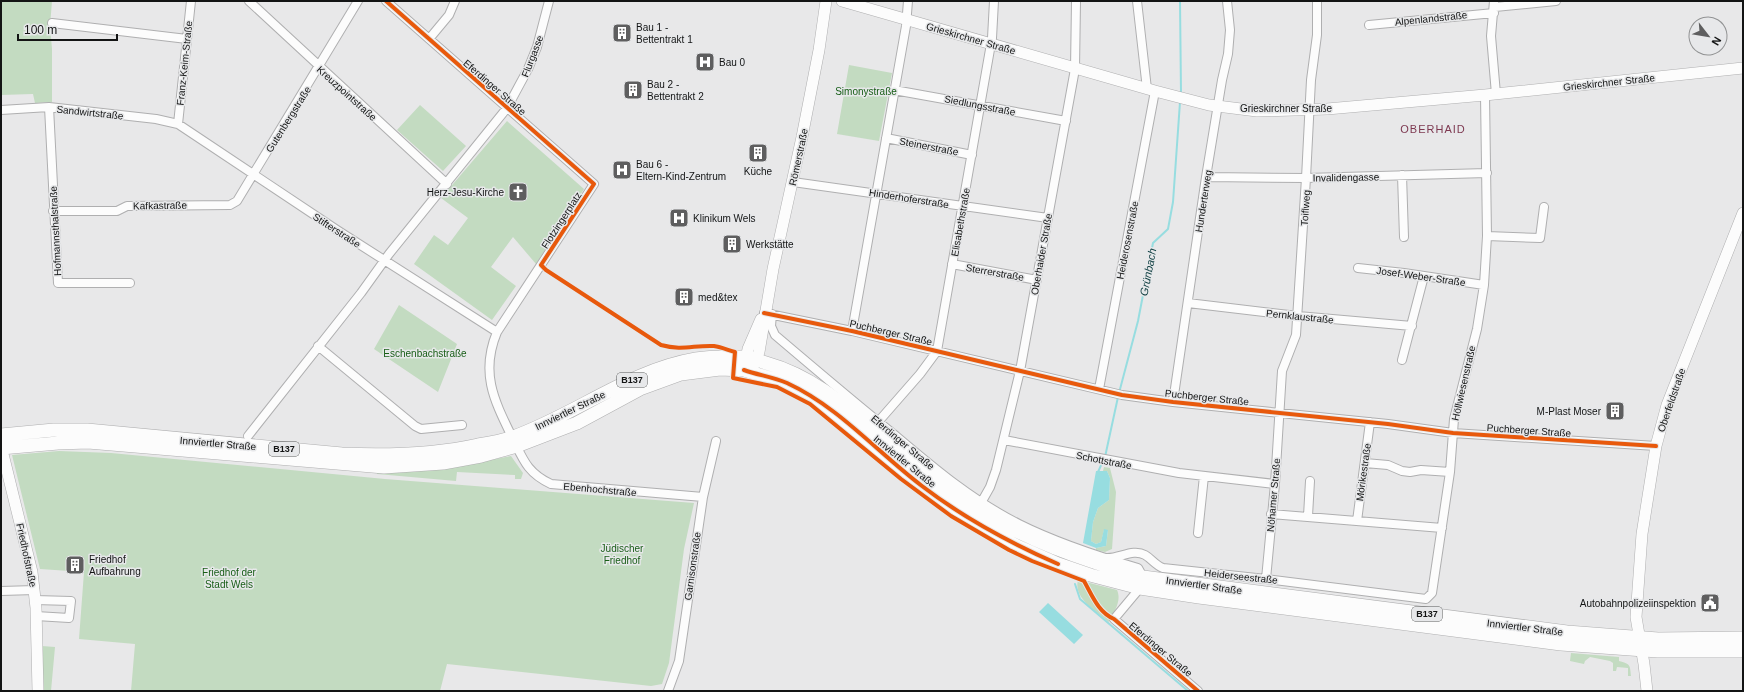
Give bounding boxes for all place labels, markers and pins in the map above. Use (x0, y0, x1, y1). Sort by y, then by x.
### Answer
building icon: Bau 1 - Bettentrakt 1 (611, 22, 633, 44)
place label: Bau 1 - Bettentrakt 1 (636, 22, 693, 45)
hospital icon: Bau 0 (694, 51, 716, 73)
place label: Bau 0 (719, 57, 746, 68)
building icon: Bau 2 - Bettentrakt 2 (622, 79, 644, 101)
place label: Bau 2 - Bettentrakt 2 (647, 79, 704, 102)
building icon: Küche (747, 142, 769, 164)
hospital icon: Bau 6 - Eltern-Kind-Zentrum (611, 159, 633, 181)
place label: Bau 6 - Eltern-Kind-Zentrum (636, 159, 726, 182)
place label: Küche (744, 166, 773, 177)
church icon: Herz-Jesu-Kirche (507, 181, 529, 203)
place label: Herz-Jesu-Kirche (427, 187, 504, 198)
hospital icon: Klinikum Wels (668, 207, 690, 229)
place label: Klinikum Wels (693, 213, 756, 224)
building icon: Werkstätte (721, 233, 743, 255)
place label: Werkstätte (746, 239, 794, 250)
building icon: med&tex (673, 286, 695, 308)
place label: med&tex (698, 292, 737, 303)
building icon: M-Plast Moser (1604, 400, 1626, 422)
place label: M-Plast Moser (1537, 406, 1602, 417)
building icon: Friedhof Aufbahrung (64, 554, 86, 576)
place label: Friedhof Aufbahrung (89, 554, 141, 577)
public building icon: Autobahnpolizeiinspektion (1699, 592, 1721, 614)
place label: Autobahnpolizeiinspektion (1580, 598, 1696, 609)

